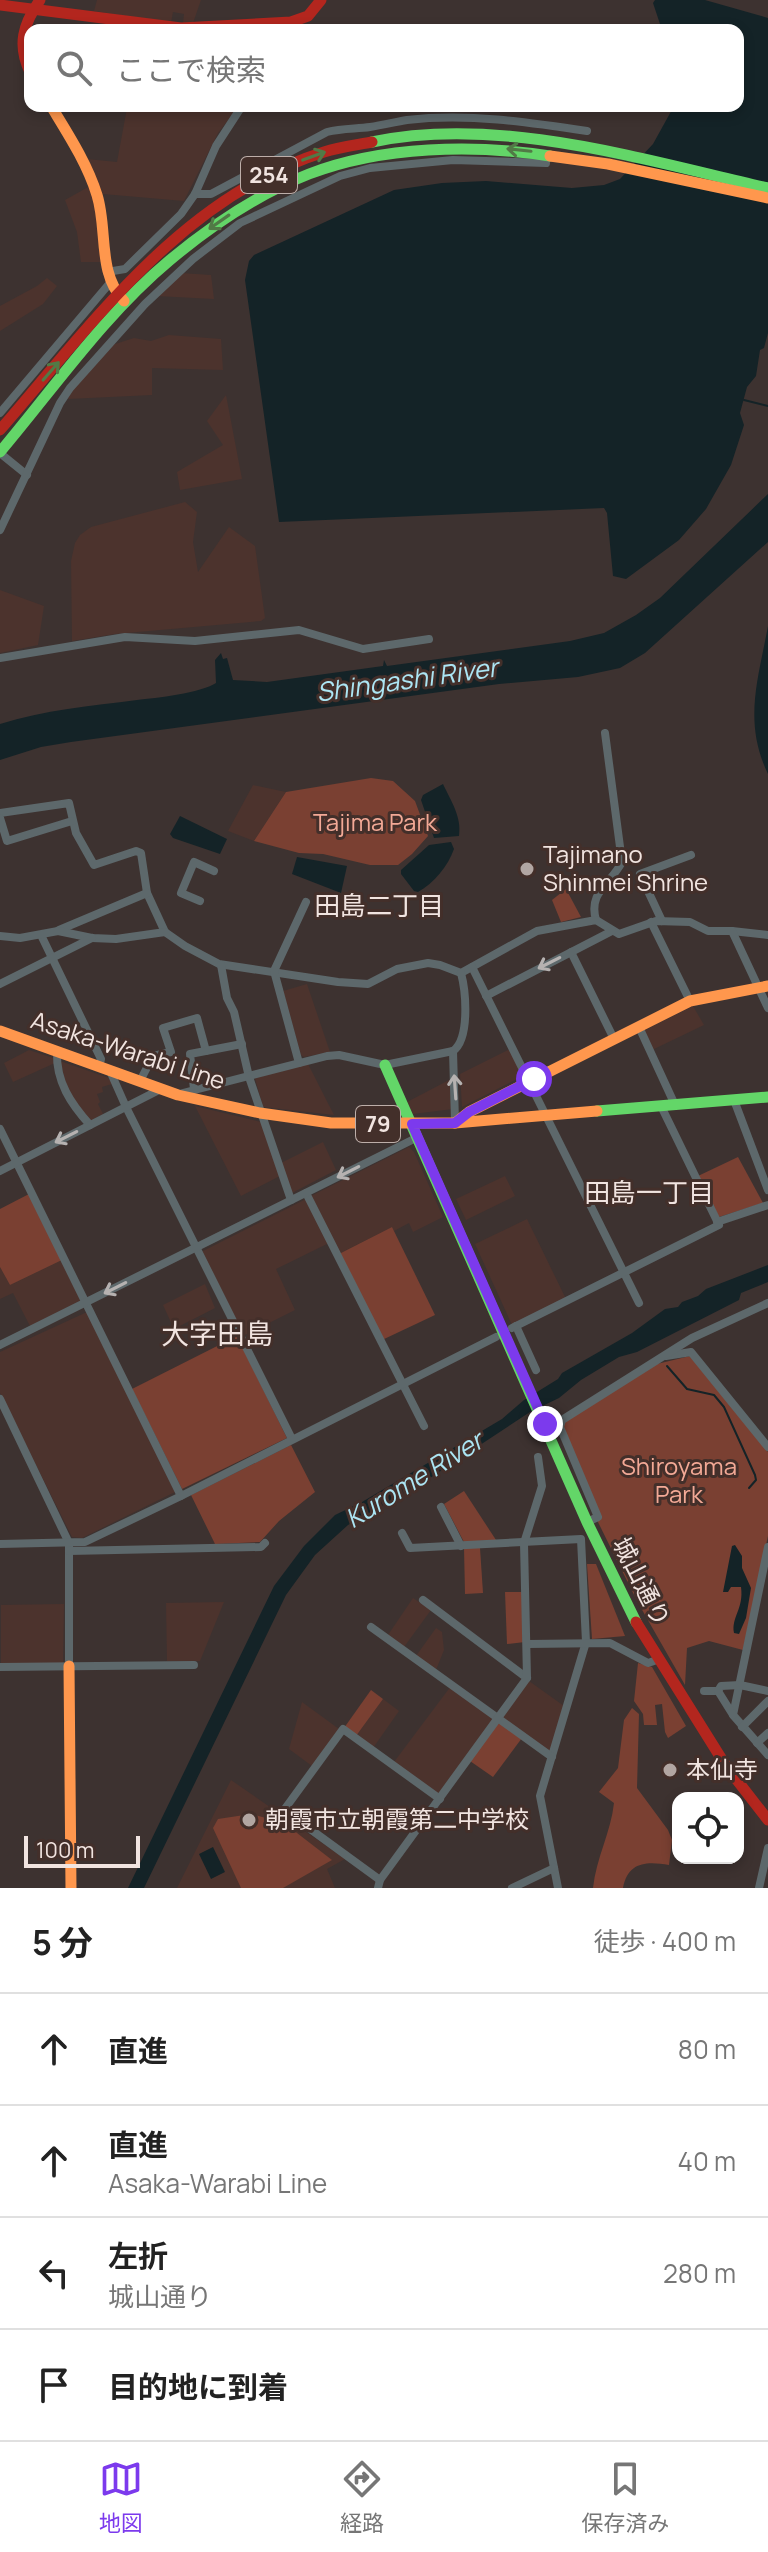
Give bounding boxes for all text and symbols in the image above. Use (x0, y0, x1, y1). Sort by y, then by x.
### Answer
search box (24, 24, 744, 112)
icon: search (52, 46, 96, 90)
text: ここで検索 (116, 49, 266, 90)
one-way arrow (506, 143, 533, 158)
one-way arrow (301, 148, 326, 162)
road number: 254 (241, 157, 297, 193)
one-way arrow (208, 214, 230, 230)
one-way arrow (42, 362, 60, 382)
water label: Shingashi River (314, 648, 504, 710)
park label: Tajima Park (313, 805, 438, 838)
place label: Tajimano Shinmei Shrine (543, 837, 708, 898)
marker: Tajimano Shinmei Shrine (518, 860, 536, 878)
district label: 田島二丁目 (314, 887, 444, 923)
one-way arrow (538, 956, 562, 971)
street label: Asaka-Warabi Line (27, 1003, 230, 1097)
route start (516, 1061, 552, 1097)
one-way arrow (447, 1074, 462, 1101)
road number: 79 (356, 1106, 400, 1142)
one-way arrow (55, 1130, 79, 1146)
one-way arrow (337, 1165, 361, 1180)
district label: 田島一丁目 (584, 1174, 714, 1210)
one-way arrow (104, 1280, 128, 1296)
district label: 大字田島 (161, 1314, 273, 1352)
route end (527, 1406, 563, 1442)
water label: Kurome River (338, 1420, 492, 1536)
park label: Shiroyama Park (621, 1449, 737, 1510)
street label: 城山通り (606, 1531, 679, 1632)
place label: 本仙寺 (686, 1752, 758, 1785)
marker: 本仙寺 (661, 1761, 679, 1779)
map controls (672, 1792, 744, 1864)
button: locate (672, 1792, 744, 1864)
place label: 朝霞市立朝霞第二中学校 (265, 1802, 529, 1835)
marker: 朝霞市立朝霞第二中学校 (240, 1811, 258, 1829)
scale bar (24, 1832, 140, 1868)
text: 100 m (36, 1835, 94, 1865)
text: 5 分 (32, 1919, 93, 1965)
text: 徒歩 · 400 m (593, 1923, 736, 1959)
icon: ahead (32, 2027, 76, 2071)
text: 直進 (108, 2030, 168, 2071)
text: 80 m (678, 2031, 736, 2067)
text: 直進 (108, 2124, 168, 2165)
icon: ahead (32, 2139, 76, 2183)
text: 40 m (678, 2143, 736, 2179)
text: Asaka-Warabi Line (108, 2165, 327, 2201)
text: 左折 (108, 2235, 168, 2276)
icon: left (32, 2251, 76, 2295)
text: 280 m (663, 2255, 736, 2291)
text: 城山通り (108, 2278, 212, 2314)
icon: arrive (32, 2363, 76, 2407)
text: 目的地に到着 (108, 2366, 288, 2407)
tab: 地図 (99, 2457, 143, 2538)
tab: 経路 (340, 2457, 384, 2538)
tab: 保存済み (581, 2457, 669, 2538)

